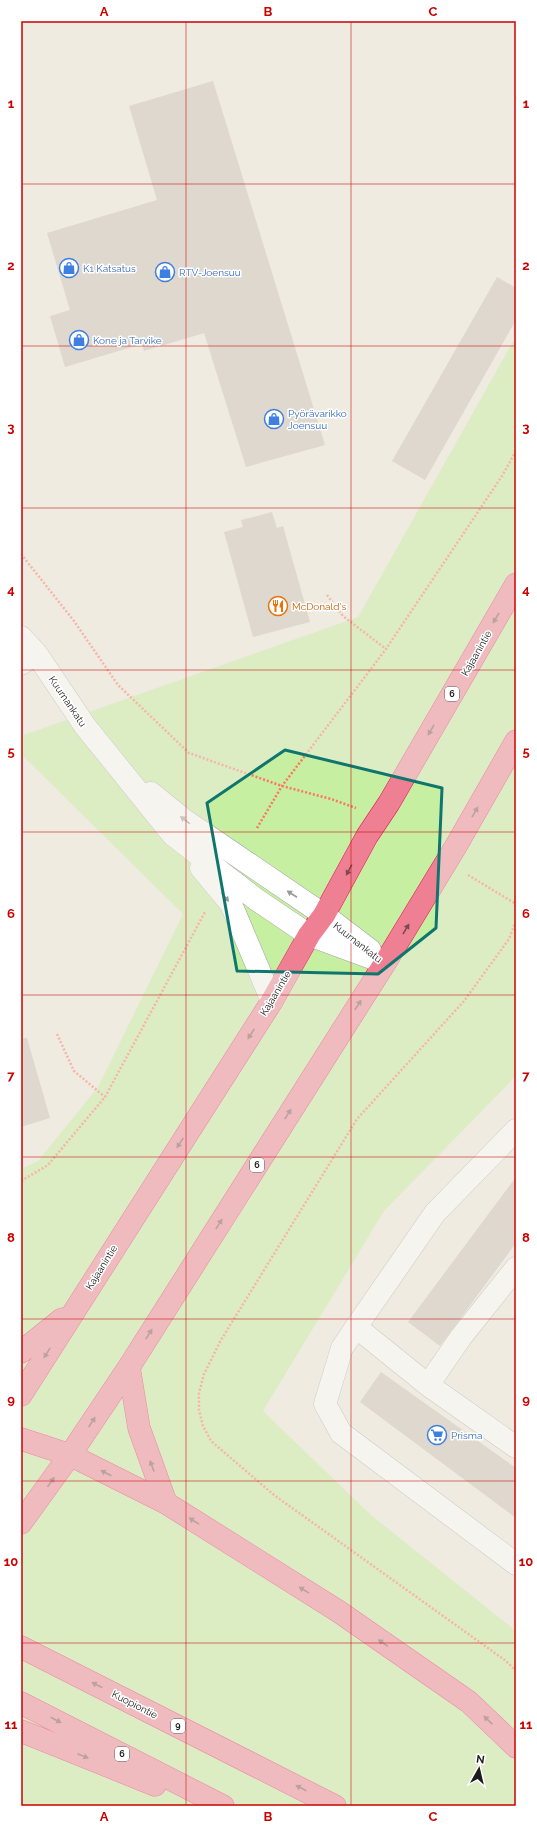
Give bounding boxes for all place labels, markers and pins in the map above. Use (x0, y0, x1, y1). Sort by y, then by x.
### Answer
shop icon: K1 Katsatus (58, 257, 80, 279)
shop icon: RTV-Joensuu (154, 261, 176, 283)
place label: K1 Katsatus (83, 263, 136, 274)
place label: RTV-Joensuu (179, 267, 241, 278)
shop icon: Kone ja Tarvike (68, 329, 90, 351)
place label: Kone ja Tarvike (93, 335, 162, 346)
shop icon: Pyörävarikko Joensuu (263, 408, 285, 430)
place label: Pyörävarikko Joensuu (288, 408, 347, 431)
restaurant icon: McDonald's (267, 595, 289, 617)
place label: McDonald's (292, 601, 346, 612)
supermarket icon: Prisma (426, 1424, 448, 1446)
place label: Prisma (451, 1430, 482, 1441)

